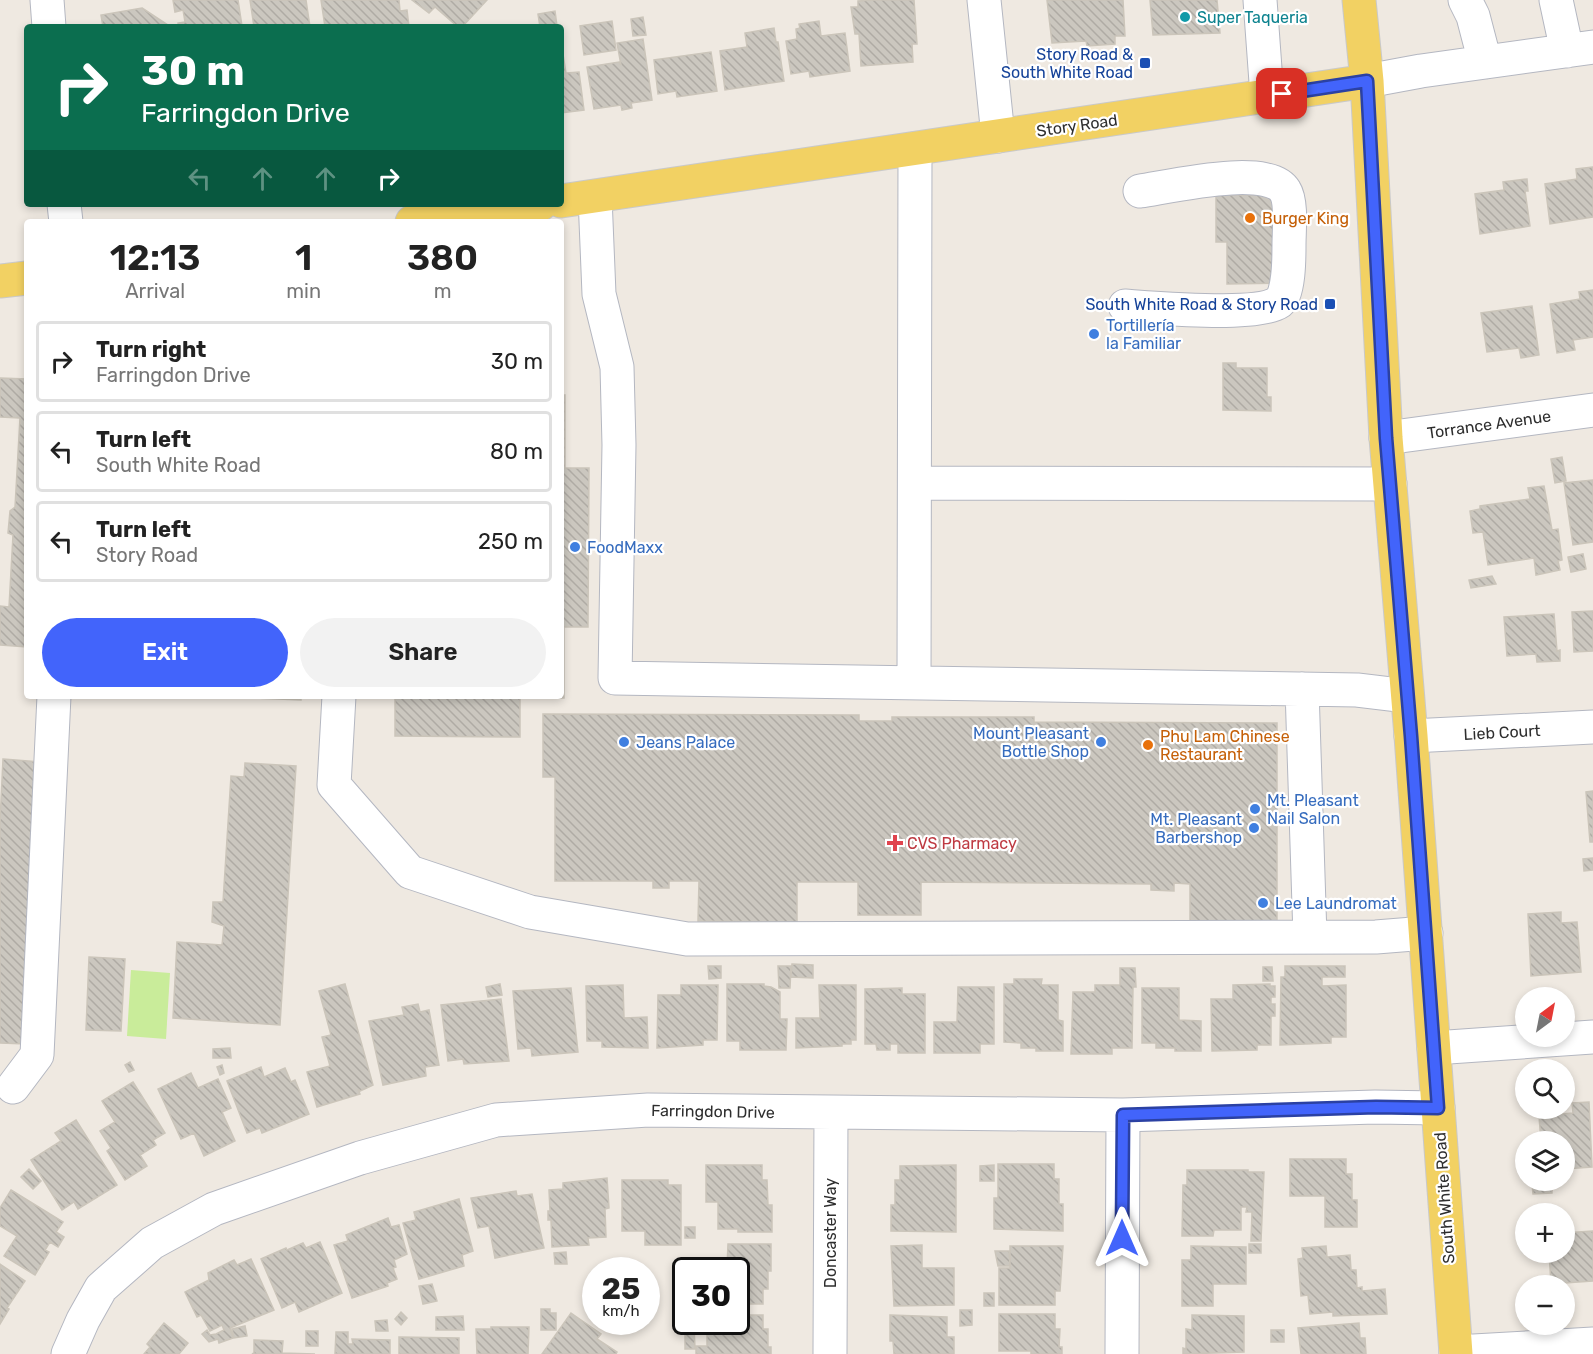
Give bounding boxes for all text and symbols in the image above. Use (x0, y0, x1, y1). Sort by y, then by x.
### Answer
place label: Super Taqueria (1197, 8, 1308, 27)
marker: Super Taqueria (1178, 10, 1192, 24)
place label: Story Road & South White Road (1001, 45, 1133, 82)
text: 30 m (141, 46, 245, 96)
icon: right (42, 48, 120, 126)
marker: Story Road & South White Road (1138, 56, 1152, 70)
pin (1256, 68, 1307, 119)
icon: arrive (1265, 77, 1298, 110)
text: Farringdon Drive (141, 97, 350, 129)
street label: Story Road (1035, 110, 1119, 141)
icon: left (183, 162, 216, 195)
icon: ahead (246, 162, 279, 195)
icon: ahead (309, 162, 342, 195)
icon: right (372, 162, 405, 195)
place label: Burger King (1262, 209, 1349, 228)
marker: Burger King (1243, 211, 1257, 225)
text: 12:13 (110, 236, 201, 279)
text: 1 (295, 236, 312, 279)
text: 380 (407, 236, 478, 279)
text: Arrival (125, 279, 185, 303)
text: min (286, 279, 321, 303)
text: m (434, 279, 451, 303)
place label: South White Road & Story Road (1085, 295, 1318, 314)
marker: South White Road & Story Road (1323, 297, 1337, 311)
place label: Tortillería la Familiar (1106, 316, 1181, 353)
marker: Tortillería la Familiar (1087, 327, 1101, 341)
text: Turn right (96, 336, 206, 363)
icon: right (45, 345, 78, 378)
text: 30 m (491, 348, 543, 375)
text: Farringdon Drive (96, 363, 251, 387)
street label: Torrance Avenue (1426, 406, 1552, 443)
text: Turn left (96, 426, 191, 453)
icon: left (45, 435, 78, 468)
text: 80 m (490, 438, 543, 465)
text: South White Road (96, 453, 261, 477)
text: Turn left (96, 516, 191, 543)
icon: left (45, 525, 78, 558)
text: 250 m (478, 528, 543, 555)
place label: FoodMaxx (587, 538, 663, 557)
marker: FoodMaxx (568, 540, 582, 554)
text: Story Road (96, 543, 198, 567)
button: Exit (42, 618, 288, 687)
button: Share (300, 618, 546, 687)
street label: Lieb Court (1463, 721, 1541, 744)
place label: Mount Pleasant Bottle Shop (973, 724, 1089, 761)
place label: Phu Lam Chinese Restaurant (1160, 727, 1290, 764)
place label: Jeans Palace (636, 733, 735, 752)
marker: Jeans Palace (617, 735, 631, 749)
marker: Mount Pleasant Bottle Shop (1094, 735, 1108, 749)
marker: Phu Lam Chinese Restaurant (1141, 738, 1155, 752)
place label: Mt. Pleasant Nail Salon (1267, 791, 1359, 828)
marker: Mt. Pleasant Nail Salon (1248, 802, 1262, 816)
place label: Mt. Pleasant Barbershop (1150, 810, 1242, 847)
marker: Mt. Pleasant Barbershop (1247, 821, 1261, 835)
place label: CVS Pharmacy (907, 834, 1017, 853)
marker: CVS Pharmacy (888, 836, 902, 850)
place label: Lee Laundromat (1275, 894, 1397, 913)
marker: Lee Laundromat (1256, 896, 1270, 910)
north arrow (1515, 987, 1575, 1047)
map controls (1515, 987, 1575, 1335)
button: search (1515, 1059, 1575, 1119)
street label: Farringdon Drive (651, 1101, 775, 1122)
button: layers (1515, 1131, 1575, 1191)
street label: South White Road (1430, 1132, 1459, 1264)
street label: Doncaster Way (821, 1178, 840, 1288)
button: + (1515, 1203, 1575, 1263)
position arrow (1090, 1206, 1154, 1270)
speed limit sign: 30 (672, 1257, 750, 1335)
text: 25 (602, 1271, 640, 1307)
button: − (1515, 1275, 1575, 1335)
text: km/h (602, 1302, 640, 1320)

